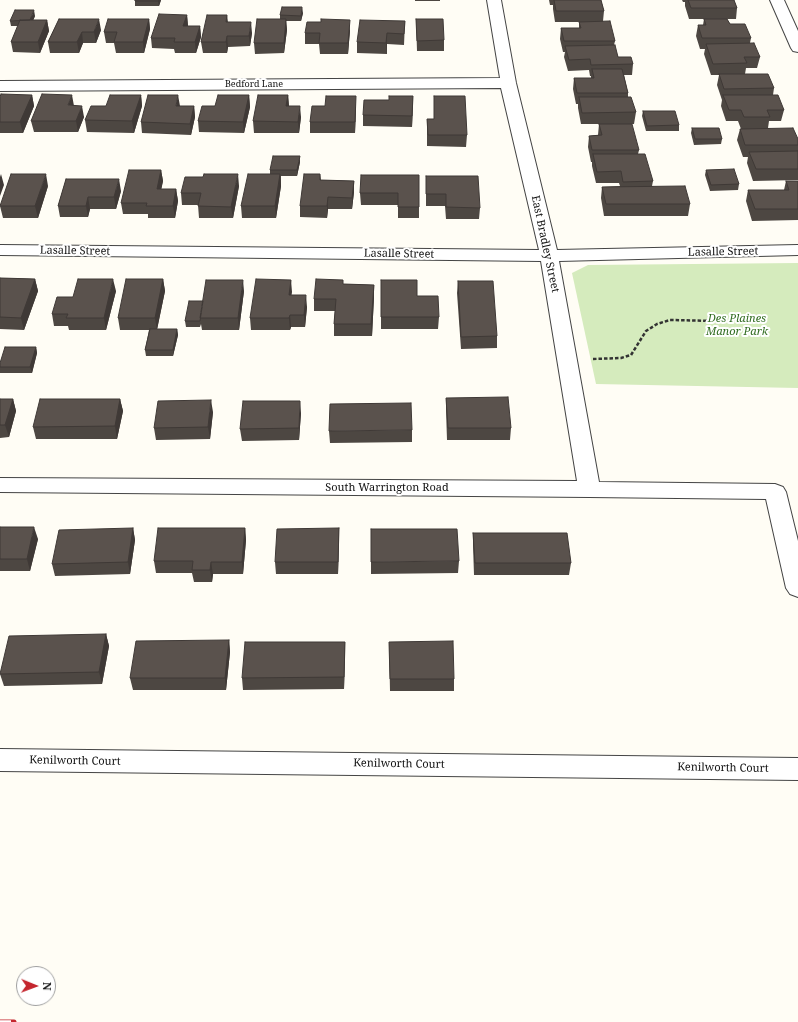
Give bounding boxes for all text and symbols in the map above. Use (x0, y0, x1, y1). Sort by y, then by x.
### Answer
street label: Bedford Lane (225, 79, 283, 89)
street label: East Bradley Street (528, 194, 562, 294)
street label: Lasalle Street (40, 244, 110, 258)
street label: Lasalle Street (688, 245, 758, 259)
street label: Lasalle Street (364, 247, 434, 261)
park label: Des Plaines Manor Park (706, 312, 768, 338)
street label: South Warrington Road (325, 481, 449, 495)
street label: Kenilworth Court (29, 754, 121, 768)
street label: Kenilworth Court (353, 757, 445, 771)
street label: Kenilworth Court (677, 761, 769, 775)
north arrow (16, 966, 56, 1006)
text: N (40, 982, 55, 991)

